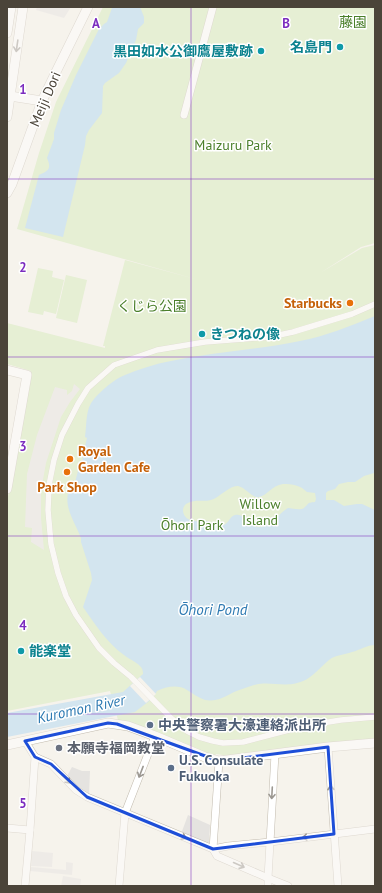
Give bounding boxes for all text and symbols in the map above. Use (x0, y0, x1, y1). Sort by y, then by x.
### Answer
park label: 藤園 (339, 13, 367, 31)
text: A (92, 15, 100, 32)
text: B (282, 15, 290, 32)
place label: 名島門 (290, 38, 332, 56)
one-way arrow (13, 39, 21, 52)
place label: 黒田如水公御鷹屋敷跡 (113, 42, 253, 60)
marker: 名島門 (335, 42, 345, 52)
marker: 黒田如水公御鷹屋敷跡 (256, 46, 266, 56)
street label: Meiji Dori (25, 69, 65, 129)
text: 1 (19, 81, 27, 98)
park label: Maizuru Park (194, 136, 272, 154)
text: 2 (19, 259, 27, 276)
place label: Starbucks (284, 294, 342, 312)
park label: くじら公園 (117, 297, 187, 315)
marker: Starbucks (345, 298, 355, 308)
place label: きつねの像 (210, 325, 280, 343)
marker: きつねの像 (197, 329, 207, 339)
text: 3 (19, 438, 27, 455)
place label: Royal Garden Cafe (78, 442, 150, 476)
marker: Royal Garden Cafe (65, 454, 75, 464)
marker: Park Shop (62, 467, 72, 477)
place label: Park Shop (37, 478, 97, 496)
park label: Willow Island (239, 495, 281, 529)
park label: Ōhori Park (161, 516, 224, 534)
water label: Ōhori Pond (179, 600, 248, 619)
text: 4 (19, 617, 27, 634)
place label: 能楽堂 (29, 642, 71, 660)
marker: 能楽堂 (16, 646, 26, 656)
water label: Kuromon River (35, 690, 128, 727)
place label: 中央警察署大濠連絡派出所 (158, 716, 326, 734)
marker: 中央警察署大濠連絡派出所 (145, 720, 155, 730)
place label: 本願寺福岡教堂 (67, 739, 165, 757)
marker: 本願寺福岡教堂 (54, 743, 64, 753)
place label: U.S. Consulate Fukuoka (179, 751, 263, 785)
marker: U.S. Consulate Fukuoka (166, 763, 176, 773)
one-way arrow (136, 765, 144, 777)
one-way arrow (61, 774, 71, 784)
one-way arrow (328, 785, 335, 798)
one-way arrow (269, 786, 276, 799)
text: 5 (19, 795, 27, 812)
one-way arrow (175, 833, 187, 840)
one-way arrow (302, 833, 315, 841)
one-way arrow (232, 862, 244, 870)

